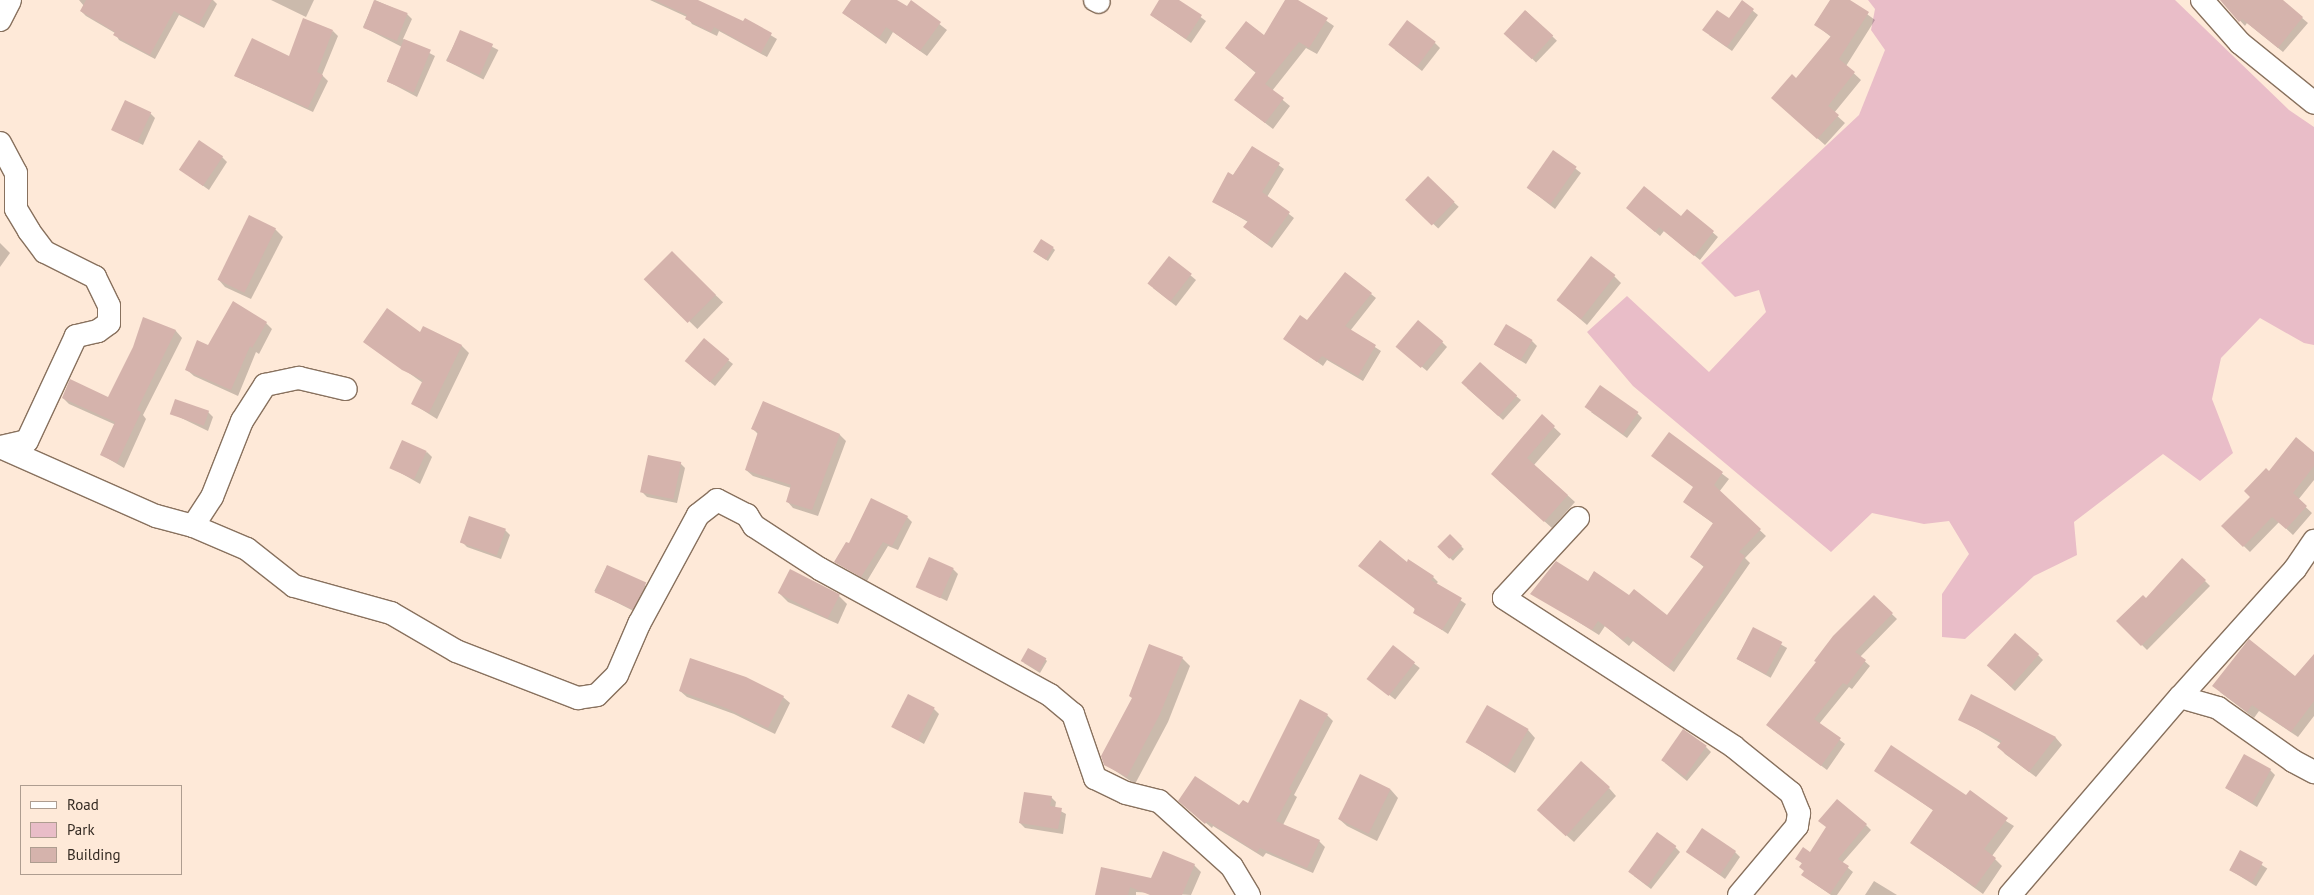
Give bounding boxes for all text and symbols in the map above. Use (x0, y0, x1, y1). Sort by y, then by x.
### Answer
legend (20, 785, 182, 875)
text: Road (67, 795, 99, 814)
text: Park (67, 820, 95, 839)
text: Building (67, 845, 121, 864)

